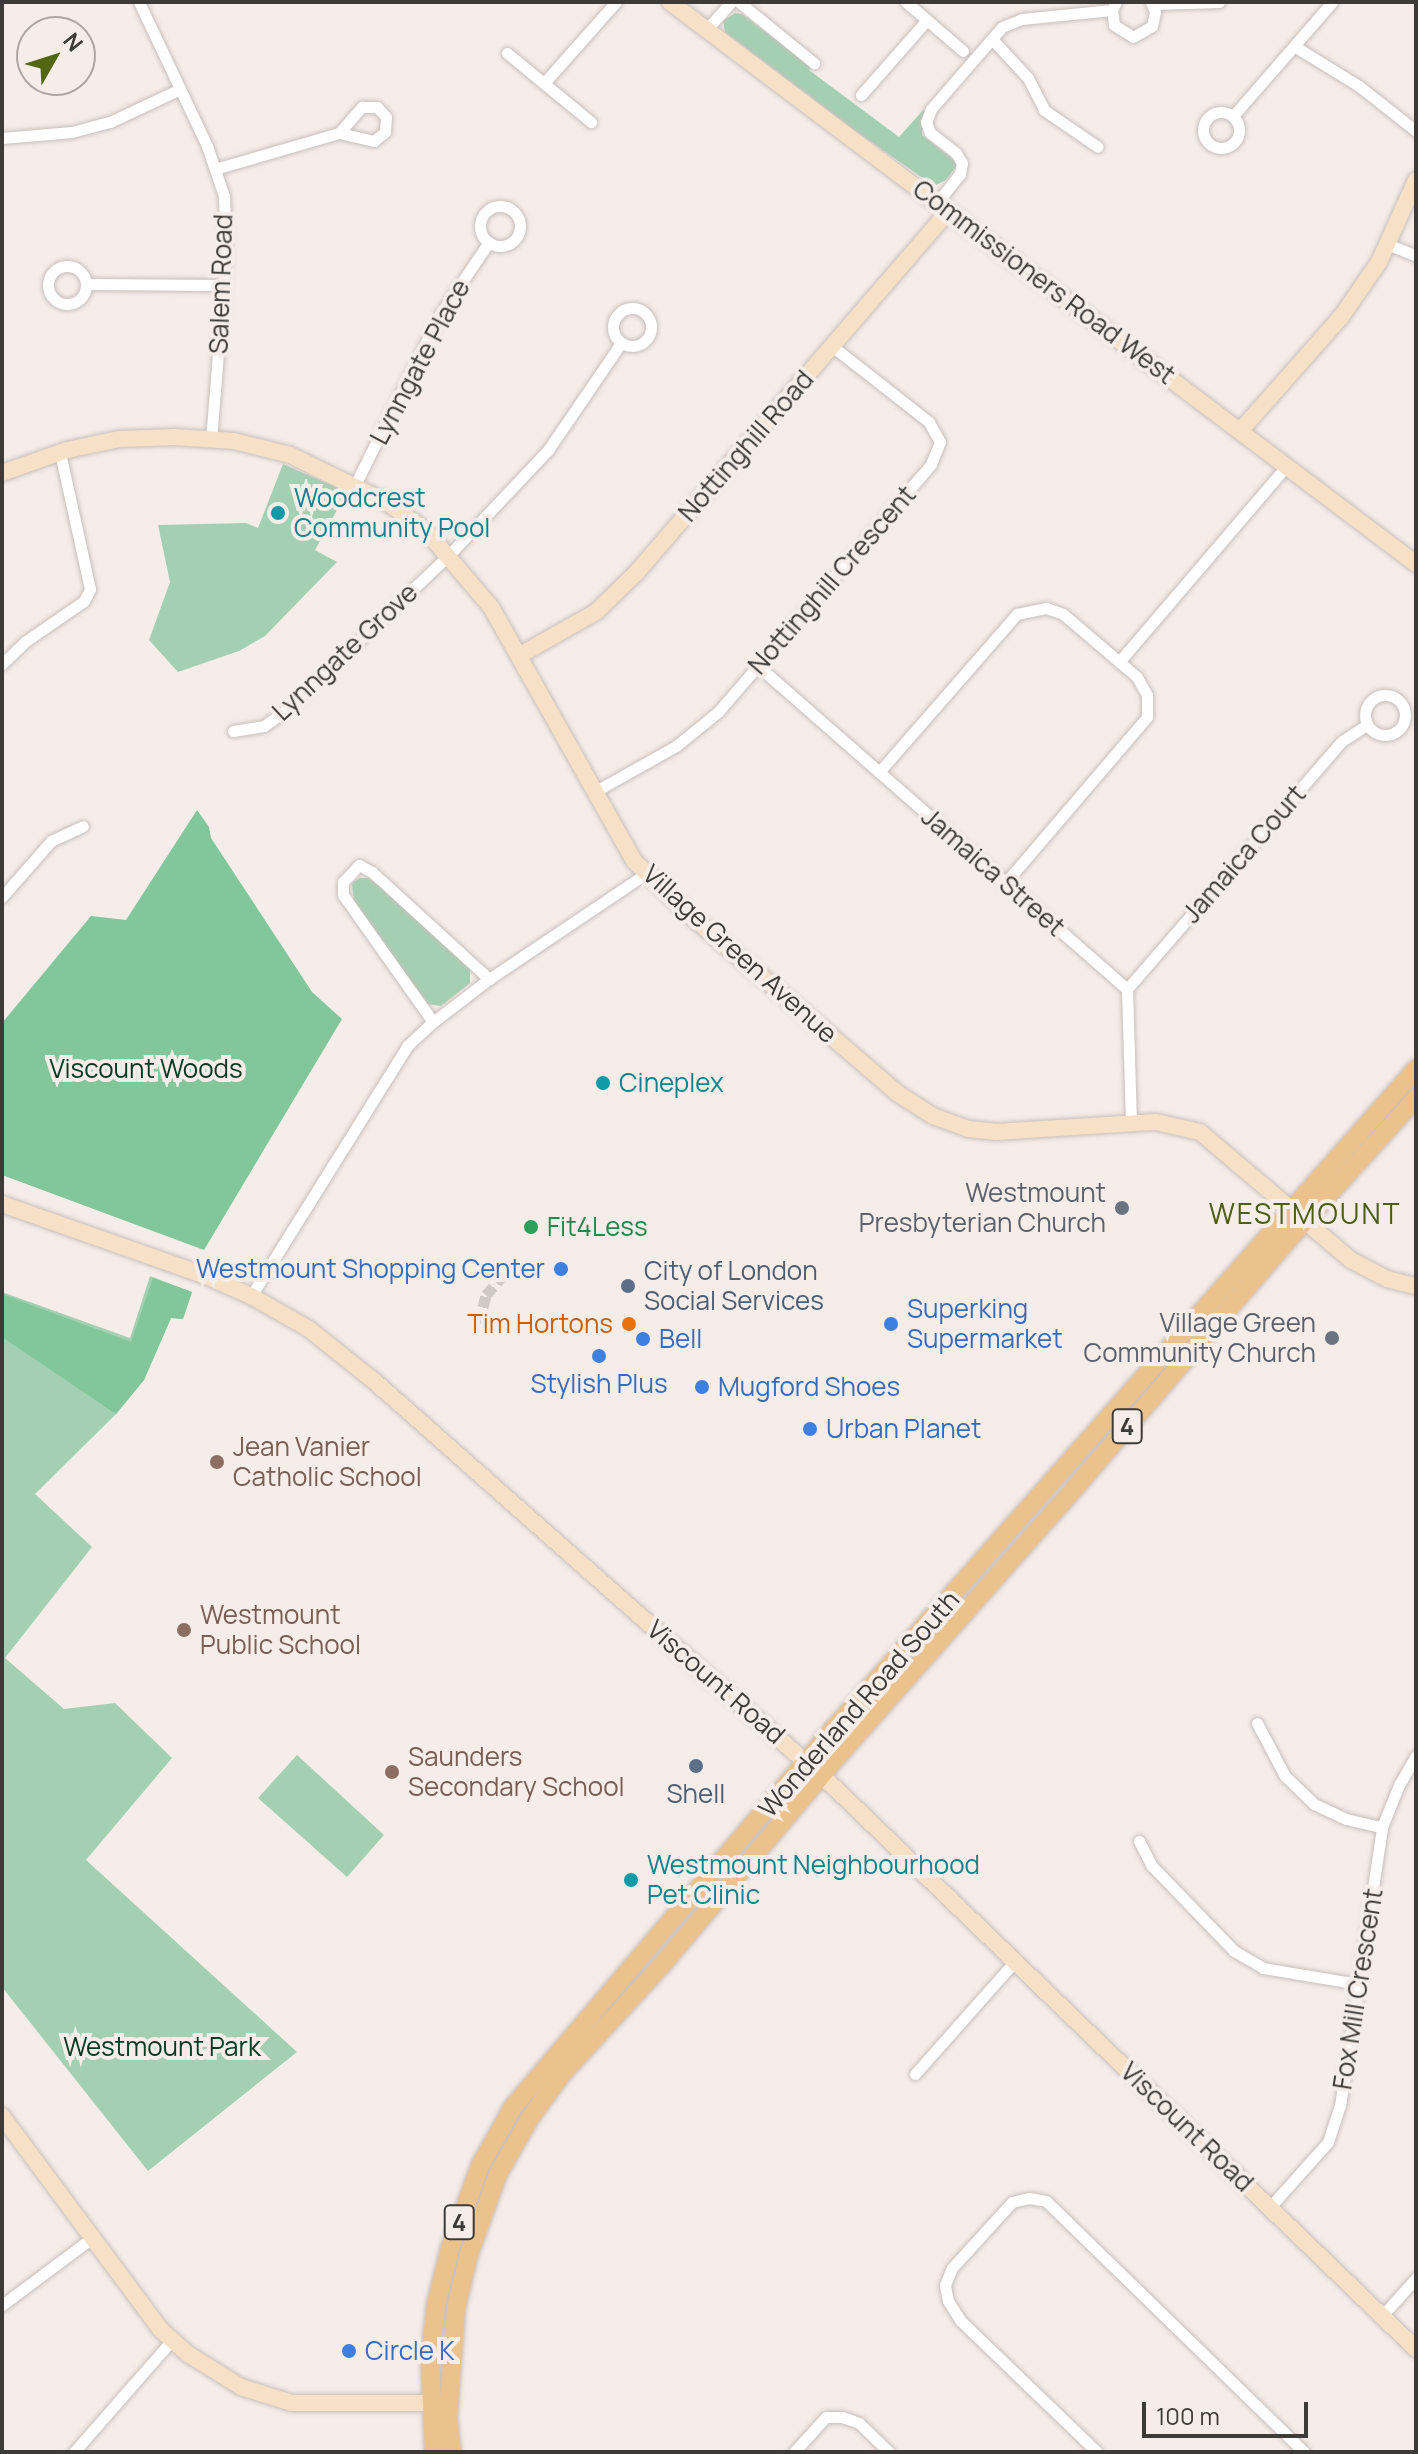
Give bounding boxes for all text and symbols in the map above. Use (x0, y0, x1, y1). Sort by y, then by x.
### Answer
north arrow (16, 16, 96, 96)
text: N (56, 27, 90, 58)
street label: Commissioners Road West (907, 173, 1181, 391)
street label: Salem Road (203, 213, 239, 355)
street label: Lynngate Place (363, 274, 477, 450)
street label: Nottinghill Road (672, 364, 820, 528)
street label: Nottinghill Crescent (742, 479, 922, 681)
place label: Woodcrest Community Pool (294, 482, 490, 544)
marker: Woodcrest Community Pool (269, 504, 287, 522)
street label: Lynngate Grove (266, 577, 424, 727)
street label: Jamaica Court (1176, 779, 1312, 929)
street label: Jamaica Street (915, 801, 1071, 943)
street label: Village Green Avenue (636, 859, 844, 1049)
park label: Viscount Woods (49, 1053, 243, 1085)
place label: Cineplex (619, 1067, 724, 1099)
marker: Cineplex (594, 1074, 612, 1092)
place label: Westmount Presbyterian Church (859, 1177, 1106, 1238)
district label: WESTMOUNT (1209, 1196, 1401, 1230)
marker: Westmount Presbyterian Church (1113, 1199, 1131, 1217)
place label: Fit4Less (547, 1211, 648, 1243)
marker: Fit4Less (522, 1218, 540, 1236)
place label: Westmount Shopping Center (196, 1253, 545, 1285)
place label: City of London Social Services (644, 1255, 824, 1316)
marker: Westmount Shopping Center (552, 1260, 570, 1278)
marker: City of London Social Services (619, 1277, 637, 1295)
place label: Superking Supermarket (907, 1293, 1063, 1354)
place label: Village Green Community Church (1084, 1307, 1316, 1368)
place label: Tim Hortons (467, 1308, 613, 1340)
marker: Tim Hortons (620, 1315, 638, 1333)
marker: Superking Supermarket (882, 1315, 900, 1333)
place label: Bell (659, 1323, 702, 1355)
marker: Village Green Community Church (1323, 1329, 1341, 1347)
marker: Bell (634, 1330, 652, 1348)
marker: Stylish Plus (590, 1347, 608, 1365)
place label: Stylish Plus (530, 1368, 668, 1400)
place label: Mugford Shoes (718, 1371, 900, 1403)
marker: Mugford Shoes (693, 1378, 711, 1396)
road number: 4 (1111, 1406, 1143, 1446)
place label: Urban Planet (826, 1413, 981, 1445)
marker: Urban Planet (801, 1420, 819, 1438)
place label: Jean Vanier Catholic School (233, 1431, 422, 1492)
marker: Jean Vanier Catholic School (208, 1453, 226, 1471)
street label: Wonderland Road South (752, 1585, 966, 1823)
place label: Westmount Public School (200, 1599, 361, 1660)
street label: Viscount Road (641, 1614, 791, 1750)
marker: Westmount Public School (175, 1621, 193, 1639)
place label: Saunders Secondary School (408, 1741, 625, 1802)
marker: Shell (687, 1757, 705, 1775)
marker: Saunders Secondary School (383, 1763, 401, 1781)
place label: Shell (667, 1778, 725, 1810)
place label: Westmount Neighbourhood Pet Clinic (647, 1849, 980, 1910)
marker: Westmount Neighbourhood Pet Clinic (622, 1871, 640, 1889)
street label: Fox Mill Crescent (1327, 1886, 1389, 2092)
park label: Westmount Park (63, 2031, 261, 2063)
street label: Viscount Road (1114, 2056, 1260, 2198)
road number: 4 (443, 2202, 475, 2242)
place label: Circle K (365, 2335, 455, 2367)
marker: Circle K (340, 2342, 358, 2360)
scale bar (1146, 2386, 1312, 2436)
text: 100 m (1156, 2399, 1220, 2432)

